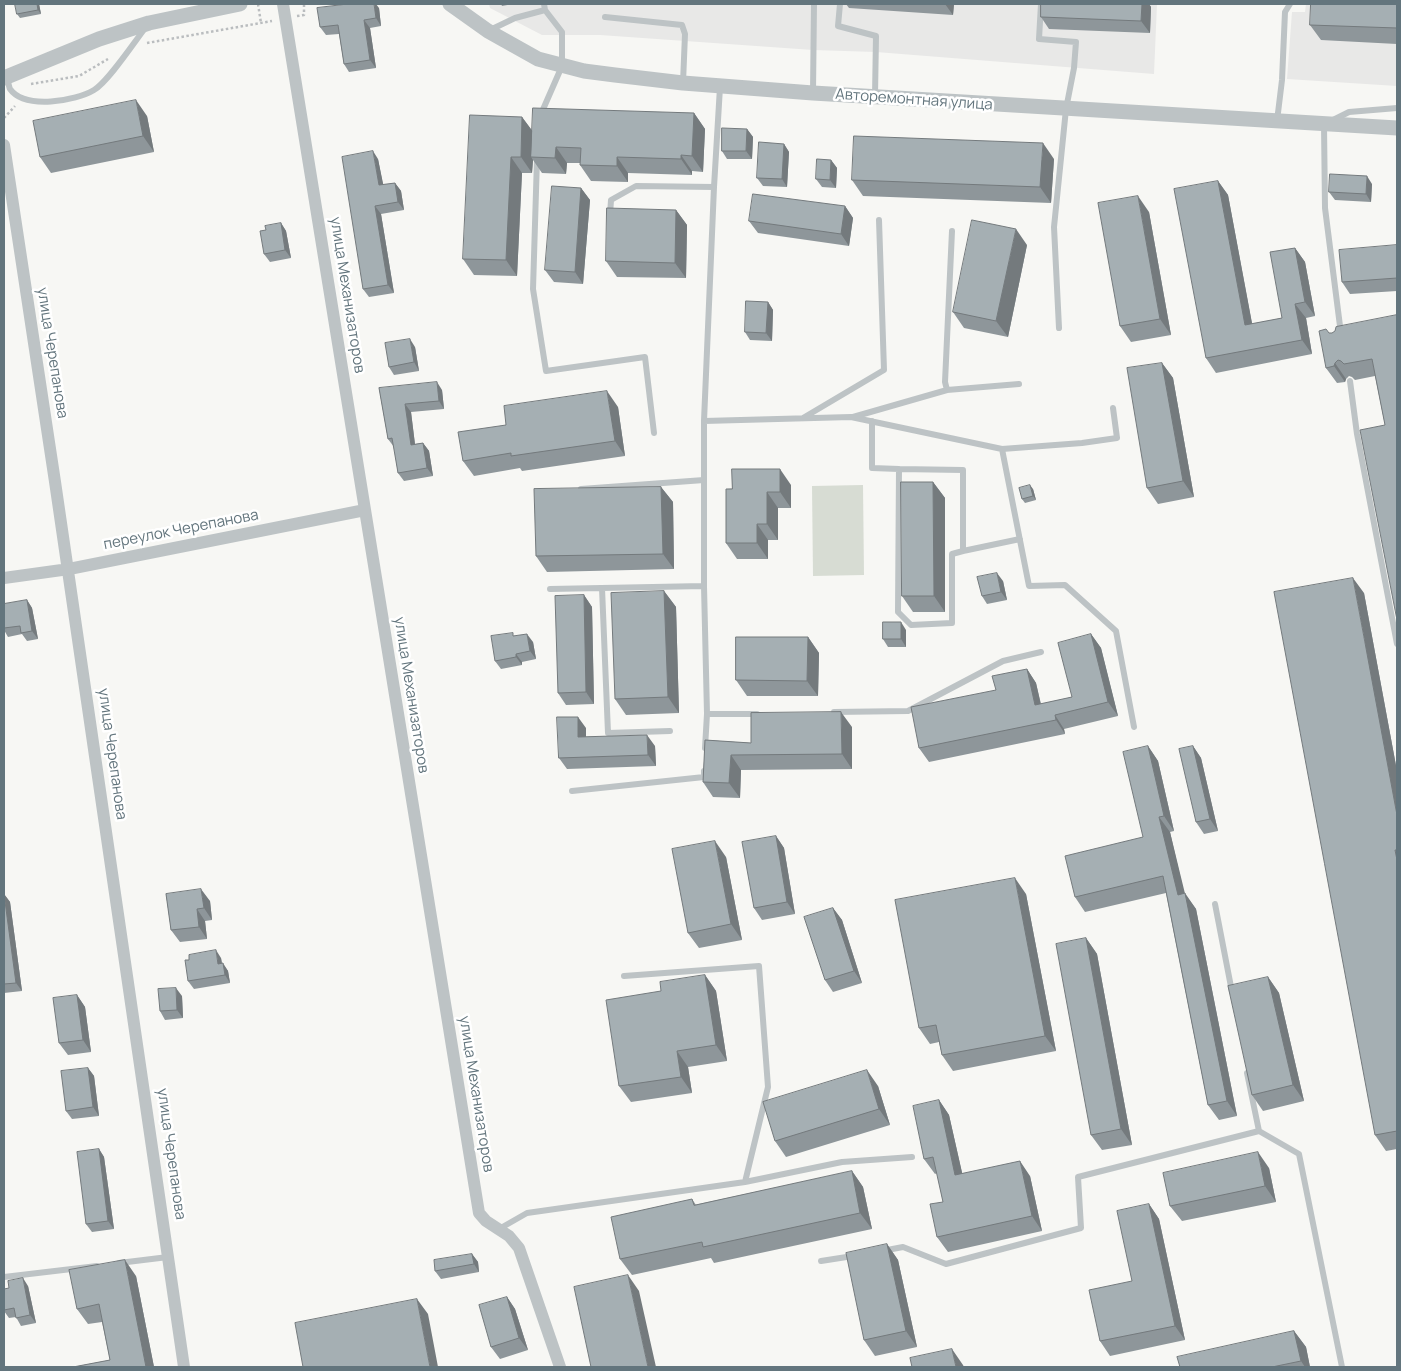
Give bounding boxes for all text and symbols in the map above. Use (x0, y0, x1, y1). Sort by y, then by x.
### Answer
street label: Авторемонтная улица (835, 86, 993, 114)
street label: улица Механизаторов (326, 216, 368, 374)
street label: улица Черепанова (33, 286, 71, 420)
street label: переулок Черепанова (102, 506, 260, 554)
street label: улица Механизаторов (390, 616, 432, 774)
street label: улица Черепанова (94, 687, 130, 821)
street label: улица Механизаторов (455, 1015, 497, 1173)
street label: улица Черепанова (153, 1087, 189, 1221)

